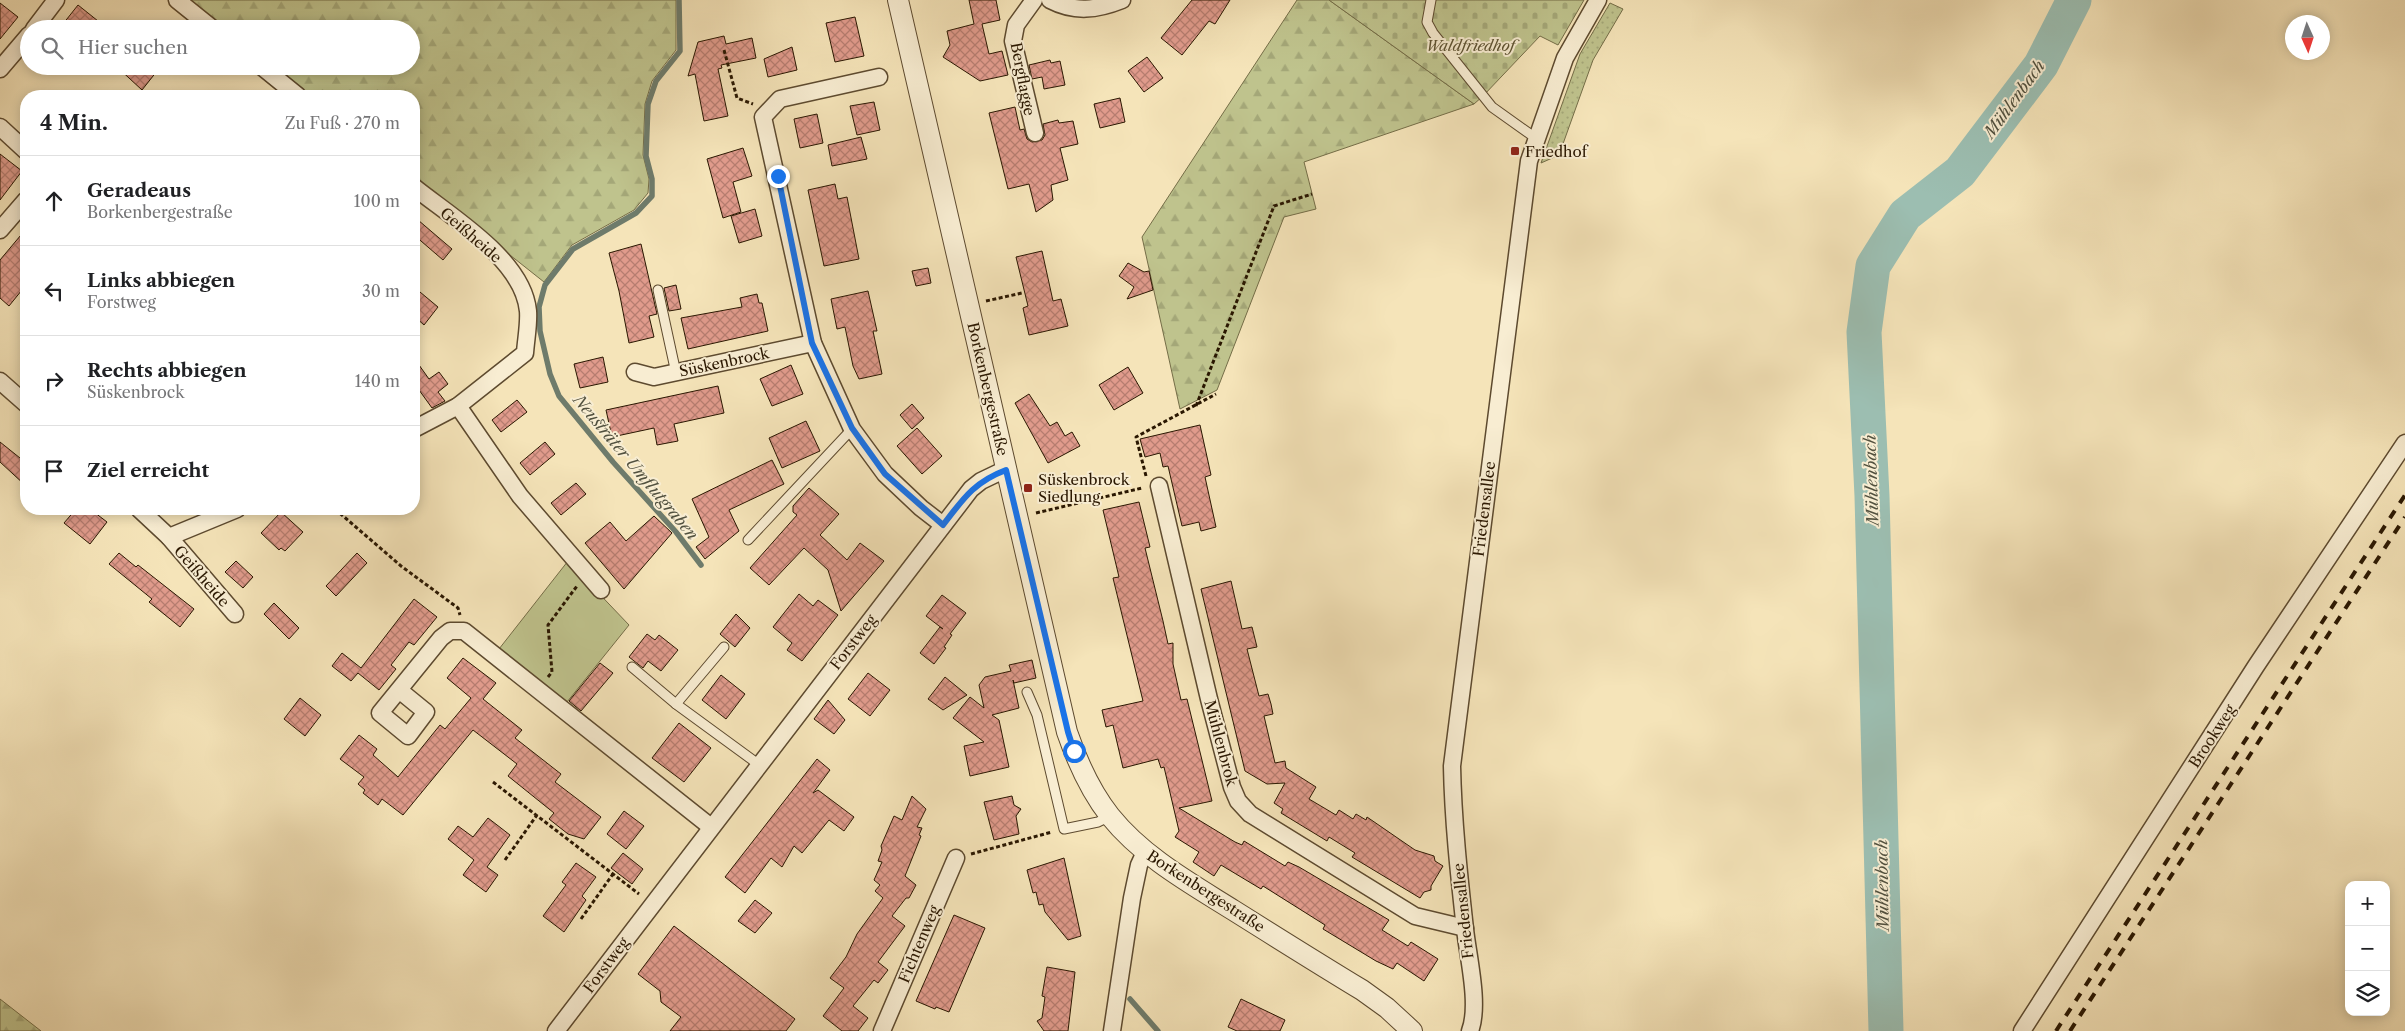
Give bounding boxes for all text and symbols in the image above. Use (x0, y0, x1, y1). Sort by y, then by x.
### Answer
north arrow (2285, 15, 2330, 60)
search box (20, 20, 420, 75)
icon: search (38, 34, 66, 62)
text: Hier suchen (78, 36, 188, 59)
park label: Waldfriedhof (1426, 36, 1520, 55)
street label: Bergflagge (1007, 41, 1039, 117)
water label: Mühlenbach (1978, 56, 2049, 143)
text: 4 Min. (40, 110, 108, 135)
text: Zu Fuß · 270 m (285, 113, 400, 133)
place label: Friedhof (1525, 142, 1589, 161)
marker: Friedhof (1509, 145, 1521, 157)
route end (767, 165, 790, 188)
text: Geradeaus (87, 179, 191, 202)
icon: ahead (40, 187, 68, 215)
text: 100 m (354, 191, 400, 211)
text: Borkenbergestraße (87, 202, 233, 222)
street label: Geißheide (436, 203, 506, 267)
text: Links abbiegen (87, 269, 235, 292)
icon: left (40, 277, 68, 305)
text: 30 m (362, 281, 400, 301)
text: Forstweg (87, 292, 156, 312)
street label: Borkenbergestraße (963, 320, 1013, 458)
street label: Süskenbrock (677, 343, 772, 381)
text: Rechts abbiegen (87, 359, 247, 382)
icon: right (40, 367, 68, 395)
text: 140 m (355, 371, 400, 391)
text: Süskenbrock (87, 382, 184, 402)
water label: Neusträter Umflutgraben (568, 389, 703, 544)
water label: Mühlenbach (1859, 434, 1883, 528)
icon: arrive (40, 457, 68, 485)
text: Ziel erreicht (87, 459, 209, 482)
street label: Friedensallee (1469, 460, 1499, 558)
place label: Süskenbrock Siedlung (1038, 470, 1131, 506)
marker: Süskenbrock Siedlung (1022, 482, 1034, 494)
street label: Geißheide (170, 541, 234, 611)
street label: Forstweg (826, 611, 880, 673)
street label: Mühlenbrok (1200, 698, 1242, 790)
street label: Brookweg (2185, 701, 2240, 771)
route start (1063, 740, 1086, 763)
water label: Mühlenbach (1871, 839, 1893, 933)
street label: Borkenbergestraße (1144, 846, 1268, 936)
street label: Friedensallee (1449, 862, 1477, 960)
map controls (2345, 881, 2390, 1016)
button: + (2345, 881, 2390, 926)
street label: Fichtenweg (894, 902, 944, 986)
button: − (2345, 926, 2390, 971)
street label: Forstweg (579, 933, 633, 997)
button: layers (2345, 971, 2390, 1016)

